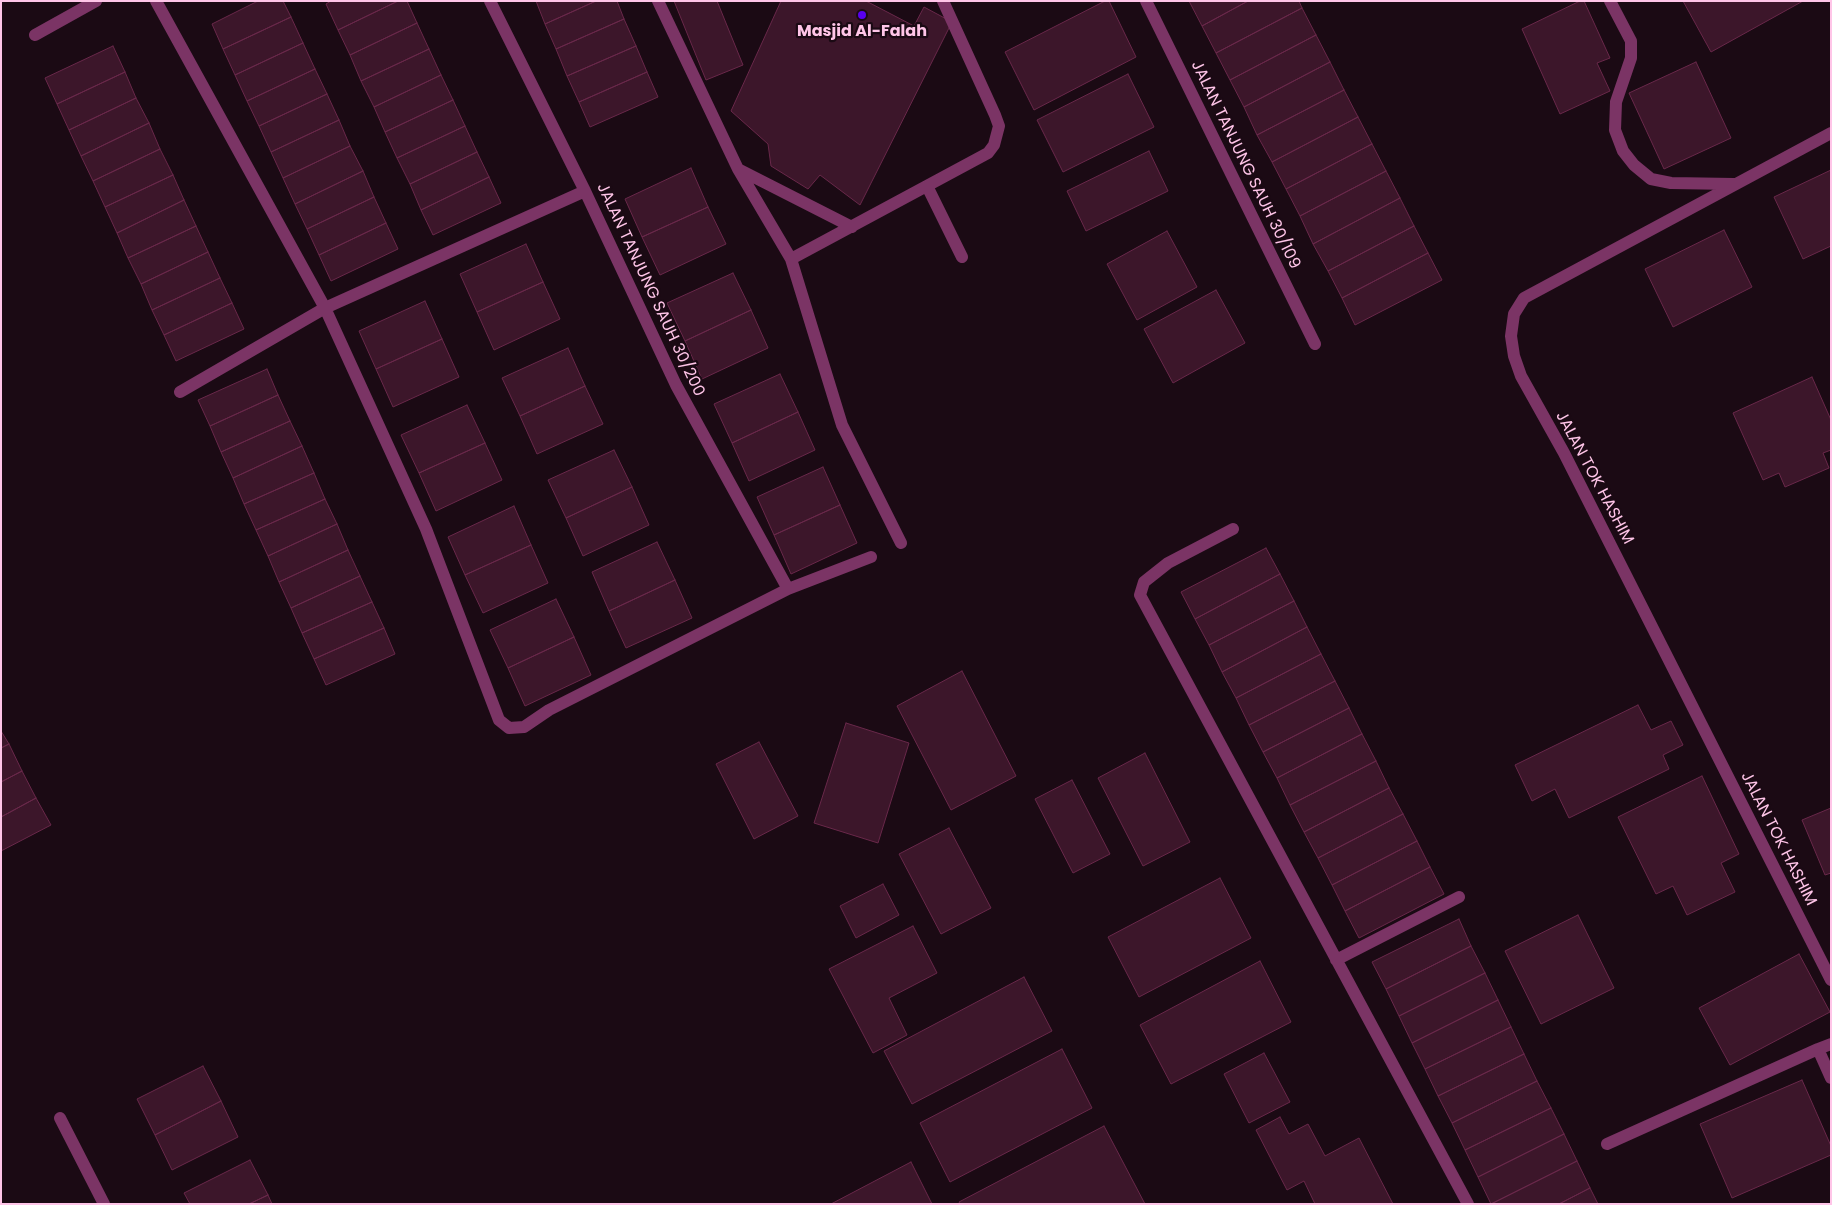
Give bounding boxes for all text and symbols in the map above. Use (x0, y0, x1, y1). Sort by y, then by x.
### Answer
marker: Masjid Al-Falah (856, 9, 868, 21)
place label: Masjid Al-Falah (797, 22, 927, 42)
street label: JALAN TANJUNG SAUH 30/109 (1186, 58, 1304, 272)
street label: JALAN TANJUNG SAUH 30/200 (592, 180, 708, 400)
street label: JALAN TOK HASHIM (1551, 408, 1637, 548)
street label: JALAN TOK HASHIM (1736, 769, 1820, 909)

